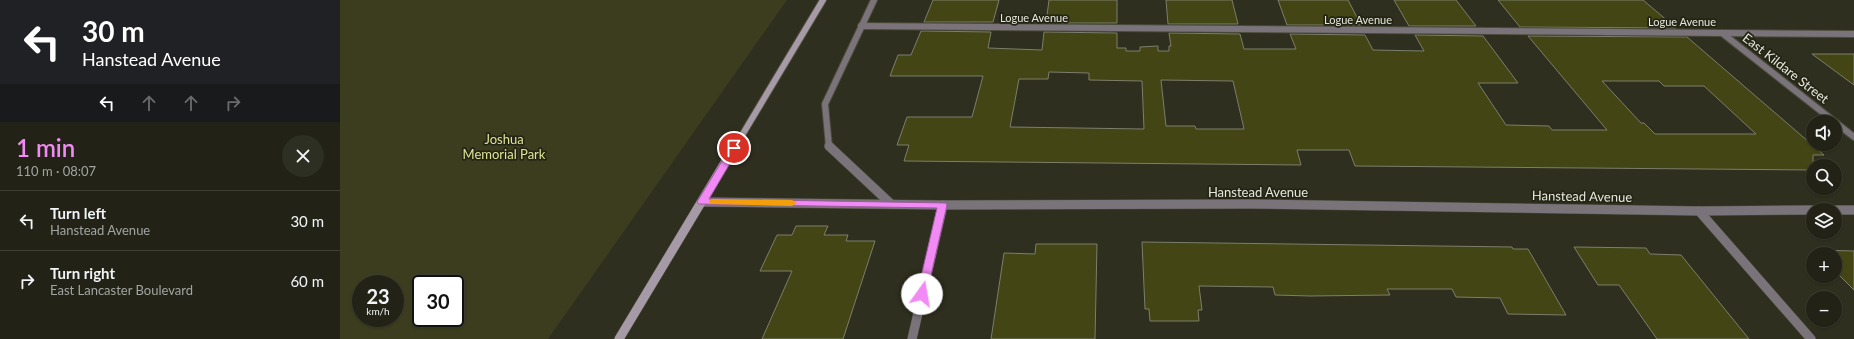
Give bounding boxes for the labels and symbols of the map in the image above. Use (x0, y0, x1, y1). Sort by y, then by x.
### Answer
street label: Logue Avenue (1000, 11, 1068, 24)
street label: Logue Avenue (1324, 13, 1392, 26)
street label: Logue Avenue (1648, 15, 1716, 28)
street label: East Kildare Street (1740, 29, 1833, 107)
park label: Joshua Memorial Park (463, 131, 546, 162)
pin (717, 131, 751, 165)
street label: Hanstead Avenue (1208, 184, 1308, 200)
street label: Hanstead Avenue (1532, 187, 1632, 205)
position arrow (901, 273, 943, 315)
speed limit sign: 30 (412, 275, 464, 327)

